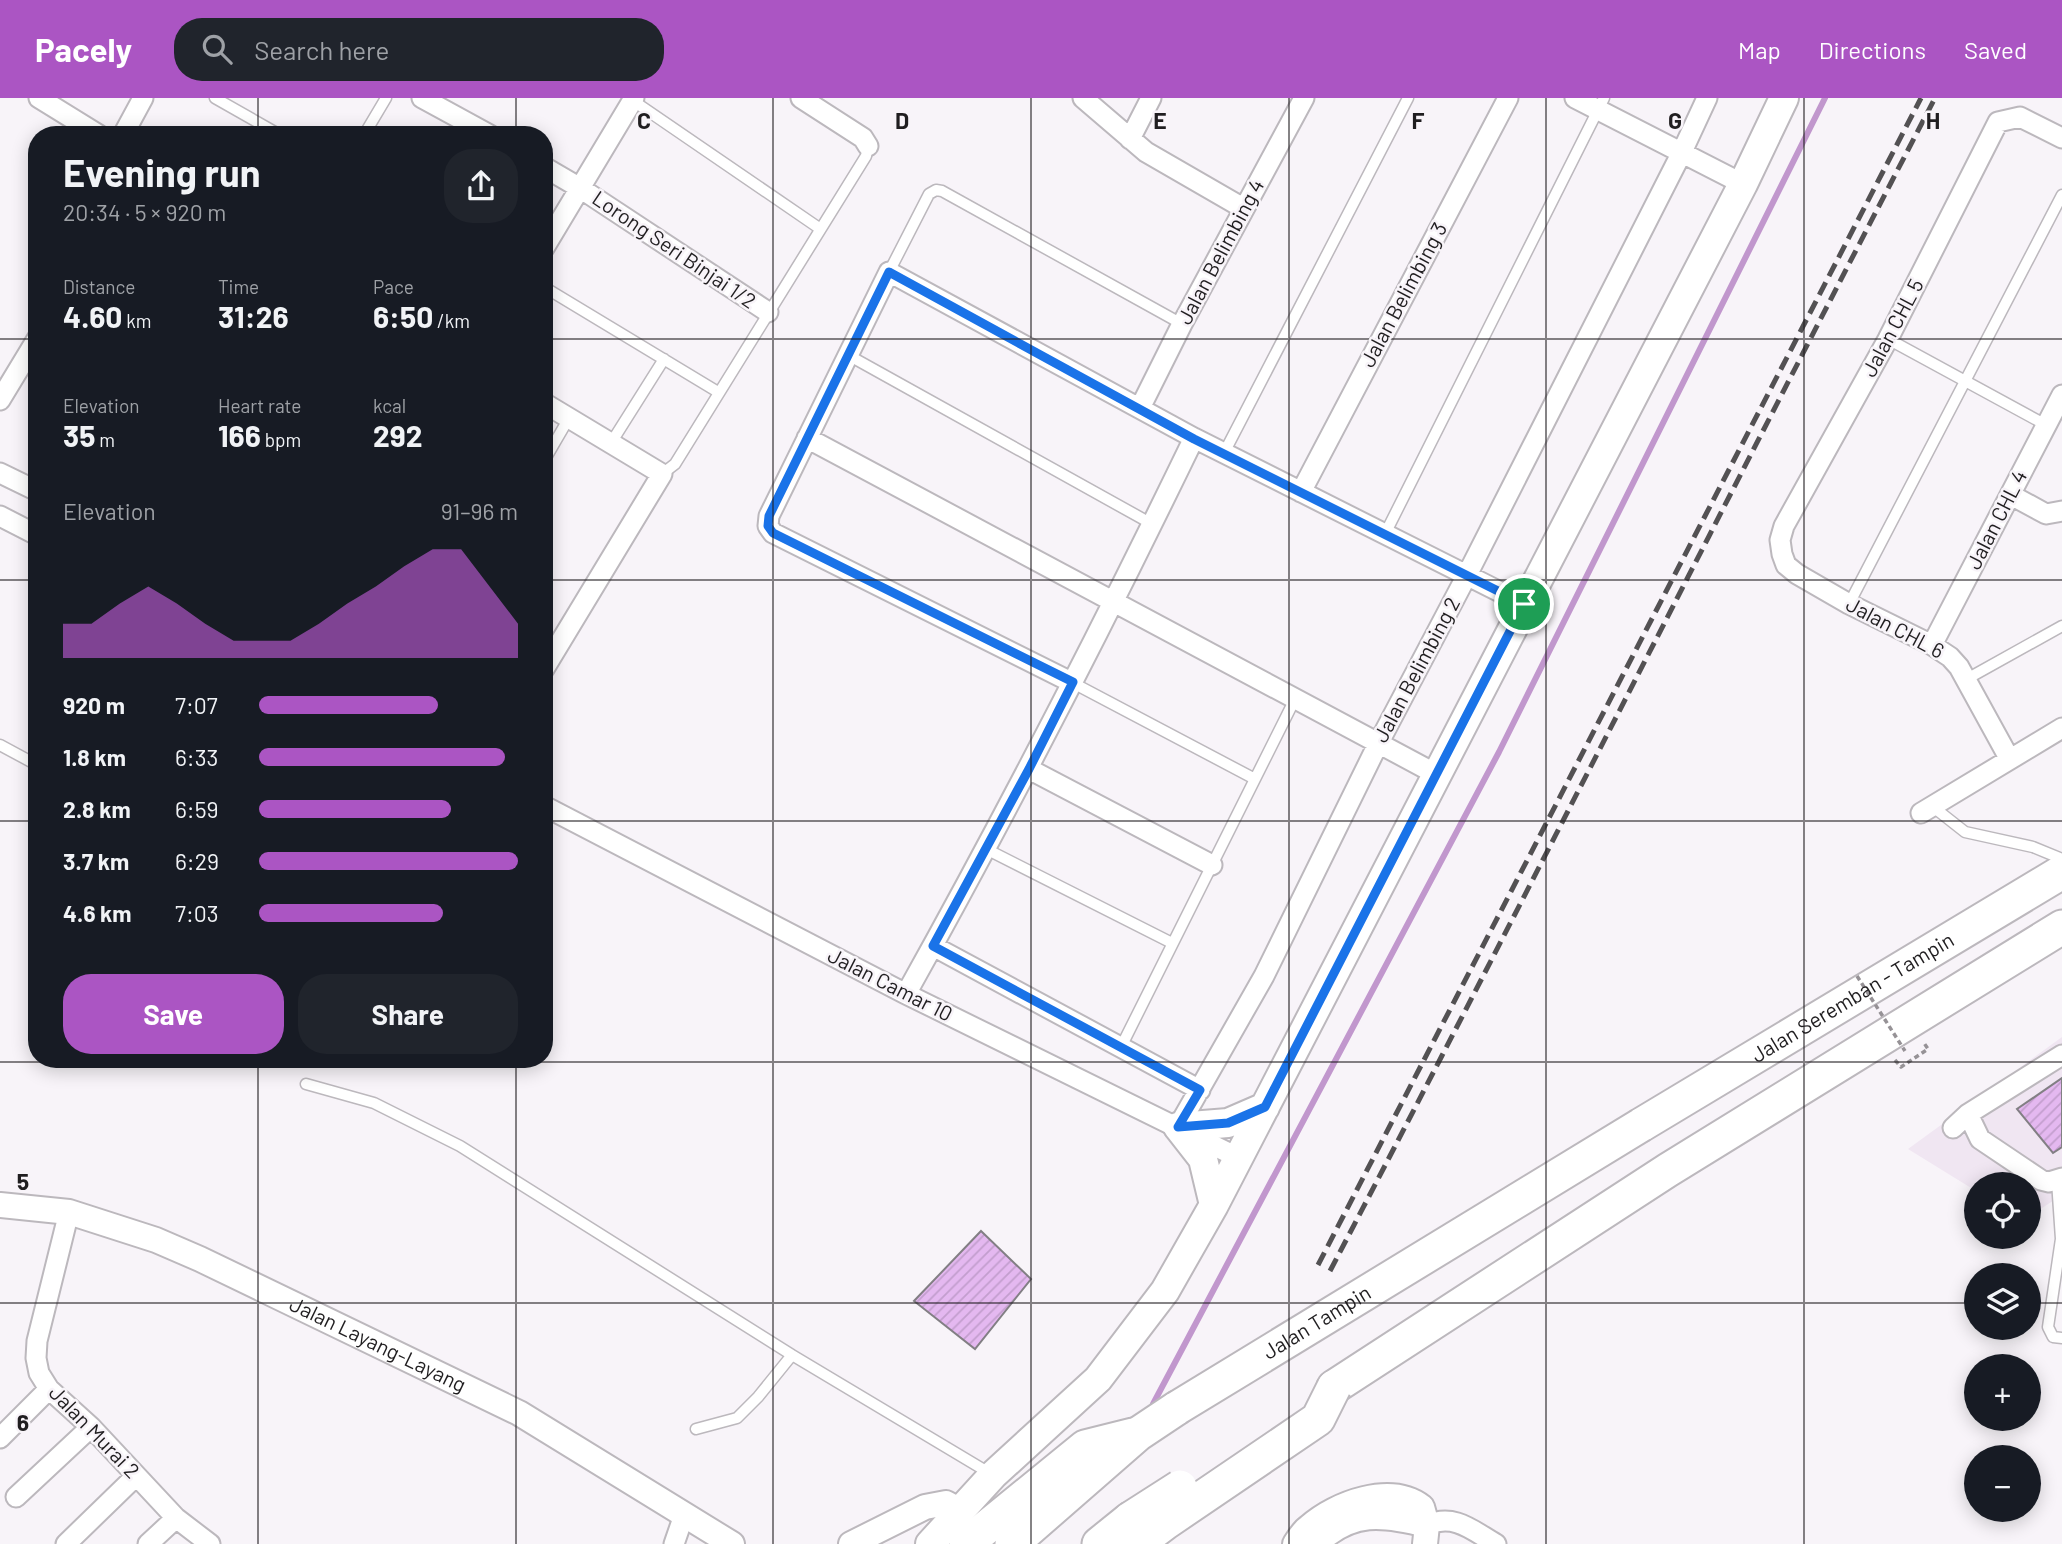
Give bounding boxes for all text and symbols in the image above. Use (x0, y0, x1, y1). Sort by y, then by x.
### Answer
search box (174, 18, 664, 81)
text: Pacely (35, 29, 132, 69)
icon: search (198, 30, 236, 68)
text: Search here (254, 34, 389, 65)
text: Map (1738, 35, 1781, 64)
text: Directions (1819, 35, 1926, 64)
text: Saved (1964, 35, 2027, 64)
text: C (637, 106, 651, 134)
text: D (895, 106, 909, 134)
text: E (1153, 106, 1167, 134)
text: F (1412, 106, 1425, 134)
text: G (1668, 106, 1682, 134)
text: H (1926, 106, 1940, 134)
text: Evening run (63, 149, 261, 195)
button: share (444, 149, 518, 223)
street label: Jalan Belimbing 4 (1171, 174, 1268, 328)
street label: Lorong Seri Binjai 1/2 (588, 185, 761, 313)
text: 20:34 · 5 × 920 m (63, 198, 226, 226)
street label: Jalan Belimbing 3 (1354, 218, 1451, 371)
street label: Jalan CHL 5 (1855, 274, 1928, 381)
text: Distance (63, 275, 135, 298)
text: Time (218, 275, 259, 298)
text: Pace (373, 275, 414, 298)
text: 4.60 (63, 298, 122, 334)
text: 31:26 (218, 298, 289, 334)
text: 6:50 (373, 298, 433, 334)
text: km (122, 309, 152, 332)
text: /km (433, 309, 470, 332)
text: Elevation (63, 394, 140, 417)
text: Heart rate (218, 394, 301, 417)
text: kcal (373, 394, 406, 417)
text: 35 (63, 417, 95, 453)
text: 166 (218, 417, 261, 453)
text: 292 (373, 417, 423, 453)
text: m (95, 428, 115, 451)
text: bpm (261, 428, 301, 451)
street label: Jalan CHL 4 (1960, 465, 2031, 573)
text: Elevation (63, 497, 156, 525)
text: 91–96 m (441, 497, 518, 525)
pin (1494, 574, 1554, 634)
icon: arrive (1505, 585, 1543, 623)
street label: Jalan CHL 6 (1842, 590, 1949, 663)
street label: Jalan Belimbing 2 (1367, 593, 1464, 746)
text: 920 m (63, 691, 125, 719)
text: 7:07 (175, 691, 218, 719)
text: 1.8 km (63, 743, 126, 771)
text: 6:33 (175, 743, 218, 771)
text: 2.8 km (63, 795, 131, 823)
text: 6:59 (175, 795, 218, 823)
text: 3.7 km (63, 847, 129, 875)
text: 6:29 (175, 847, 219, 875)
text: 4.6 km (63, 899, 132, 927)
text: 7:03 (175, 899, 219, 927)
street label: Jalan Seremban - Tampin (1746, 926, 1958, 1067)
street label: Jalan Camar 10 (824, 942, 957, 1026)
button: Save (63, 974, 284, 1054)
button: Share (298, 974, 518, 1054)
text: 5 (17, 1167, 29, 1195)
map controls (1964, 1172, 2041, 1522)
button: locate (1964, 1172, 2041, 1249)
button: layers (1964, 1263, 2041, 1340)
street label: Jalan Tampin (1258, 1279, 1375, 1364)
street label: Jalan Layang-Layang (286, 1290, 471, 1397)
button: + (1964, 1354, 2041, 1431)
street label: Jalan Murai 2 (45, 1379, 146, 1483)
text: 6 (17, 1408, 29, 1436)
button: − (1964, 1445, 2041, 1522)

